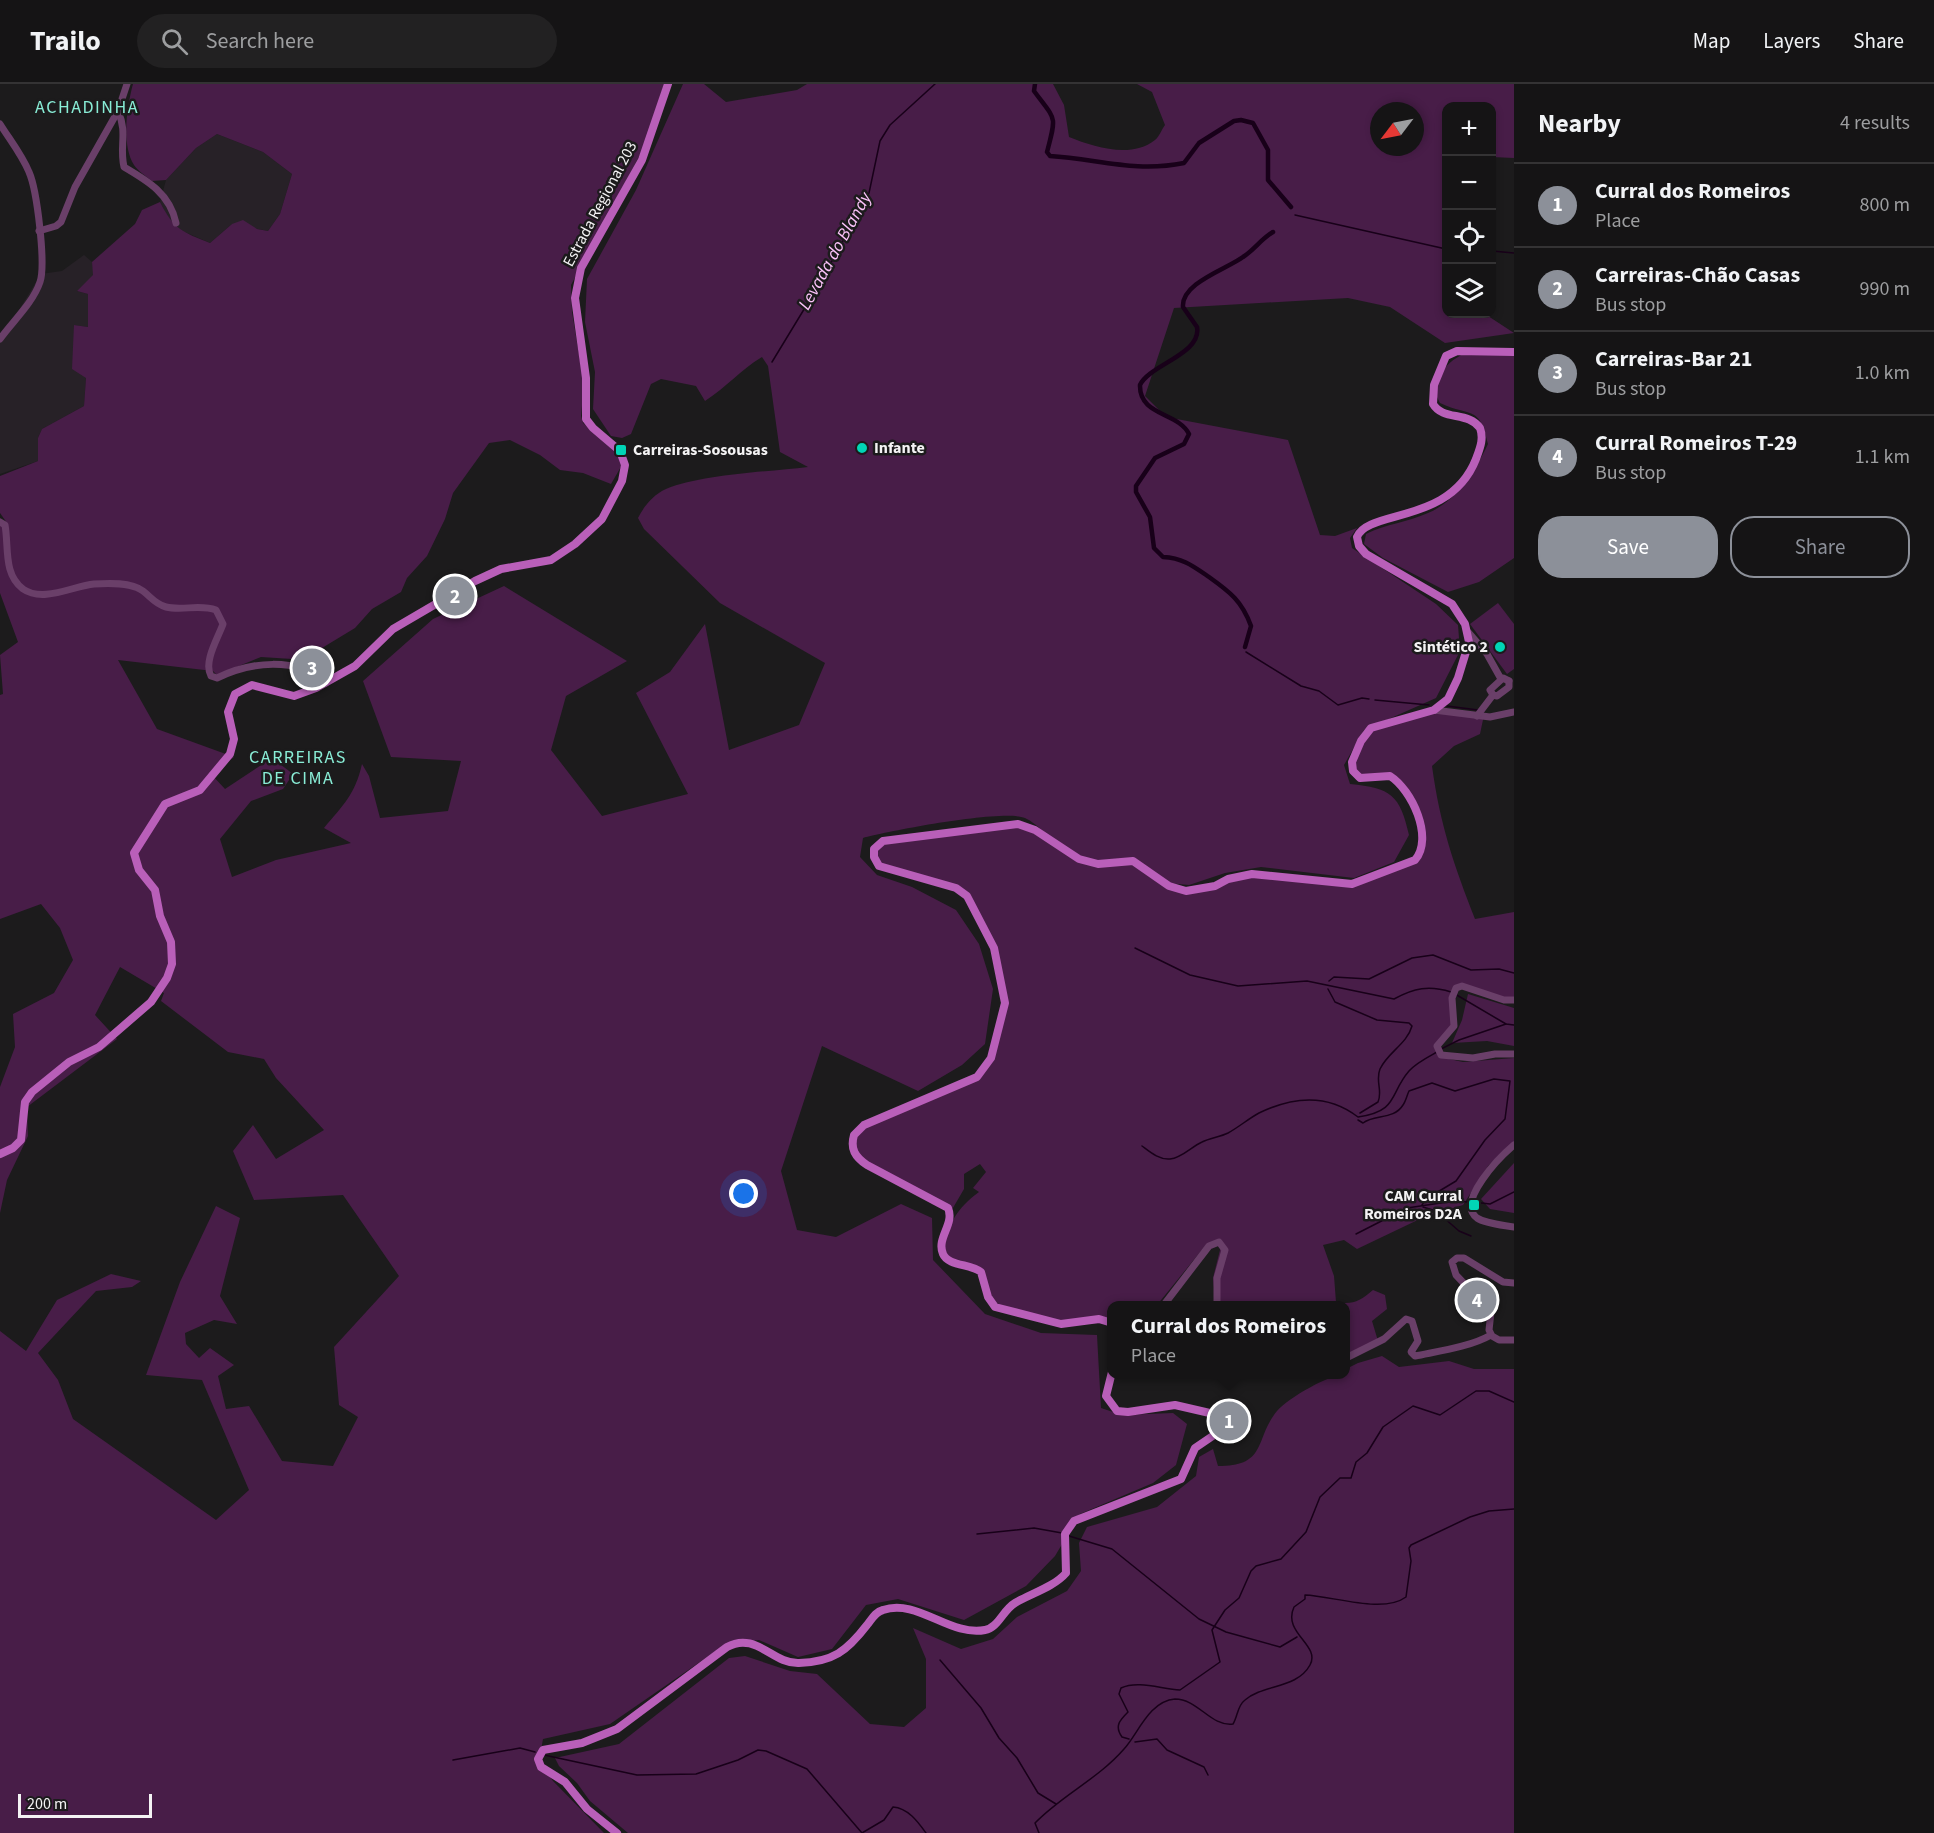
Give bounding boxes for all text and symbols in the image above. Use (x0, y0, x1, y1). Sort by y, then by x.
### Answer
search box (137, 14, 557, 68)
text: Trailo (30, 21, 101, 61)
icon: search (158, 25, 191, 58)
text: Search here (206, 25, 314, 57)
text: Map (1693, 26, 1730, 56)
text: Layers (1763, 26, 1820, 56)
text: Share (1853, 26, 1904, 56)
district label: ACHADINHA (35, 95, 139, 120)
north arrow (1370, 102, 1424, 156)
map controls (1442, 102, 1496, 318)
button: + (1442, 102, 1496, 156)
text: Nearby (1538, 105, 1621, 142)
text: 4 results (1840, 109, 1910, 137)
street label: Estrada Regional 203 (558, 137, 642, 271)
button: − (1442, 156, 1496, 210)
text: Curral dos Romeiros (1595, 175, 1790, 207)
water label: Levada do Blandy (792, 187, 878, 314)
text: 1 (1552, 191, 1563, 219)
text: 800 m (1860, 191, 1910, 219)
text: Place (1595, 207, 1640, 235)
button: locate (1442, 210, 1496, 264)
text: Carreiras-Chão Casas (1595, 259, 1800, 291)
button: layers (1442, 264, 1496, 318)
text: 2 (1552, 275, 1563, 303)
text: 990 m (1860, 275, 1910, 303)
text: Bus stop (1595, 291, 1666, 319)
text: Carreiras-Bar 21 (1595, 343, 1752, 375)
text: 3 (1552, 359, 1563, 387)
text: 1.0 km (1855, 359, 1910, 387)
text: Bus stop (1595, 375, 1666, 403)
text: Curral Romeiros T-29 (1595, 427, 1797, 459)
place label: Infante (874, 437, 925, 459)
place label: Carreiras-Sosousas (633, 439, 768, 461)
marker: Infante (855, 441, 869, 455)
marker: Carreiras-Sosousas (614, 443, 628, 457)
text: 4 (1552, 443, 1563, 471)
text: 1.1 km (1855, 443, 1910, 471)
text: Bus stop (1595, 459, 1666, 487)
button: Save (1538, 516, 1718, 578)
button: Share (1730, 516, 1910, 578)
pin: 2 (436, 574, 474, 618)
place label: Sintético 2 (1413, 636, 1488, 658)
marker: Sintético 2 (1493, 640, 1507, 654)
pin: 3 (292, 646, 332, 690)
district label: CARREIRAS DE CIMA (249, 745, 347, 791)
your location (729, 1179, 758, 1208)
place label: CAM Curral Romeiros D2A (1364, 1185, 1463, 1225)
marker: CAM Curral Romeiros D2A (1467, 1198, 1481, 1212)
pin: 4 (1458, 1278, 1496, 1322)
popup (1107, 1301, 1350, 1379)
text: Curral dos Romeiros (1131, 1310, 1326, 1342)
text: Place (1131, 1342, 1176, 1370)
pin: 1 (1210, 1398, 1248, 1444)
scale bar (18, 1791, 152, 1818)
text: 200 m (27, 1793, 67, 1815)

